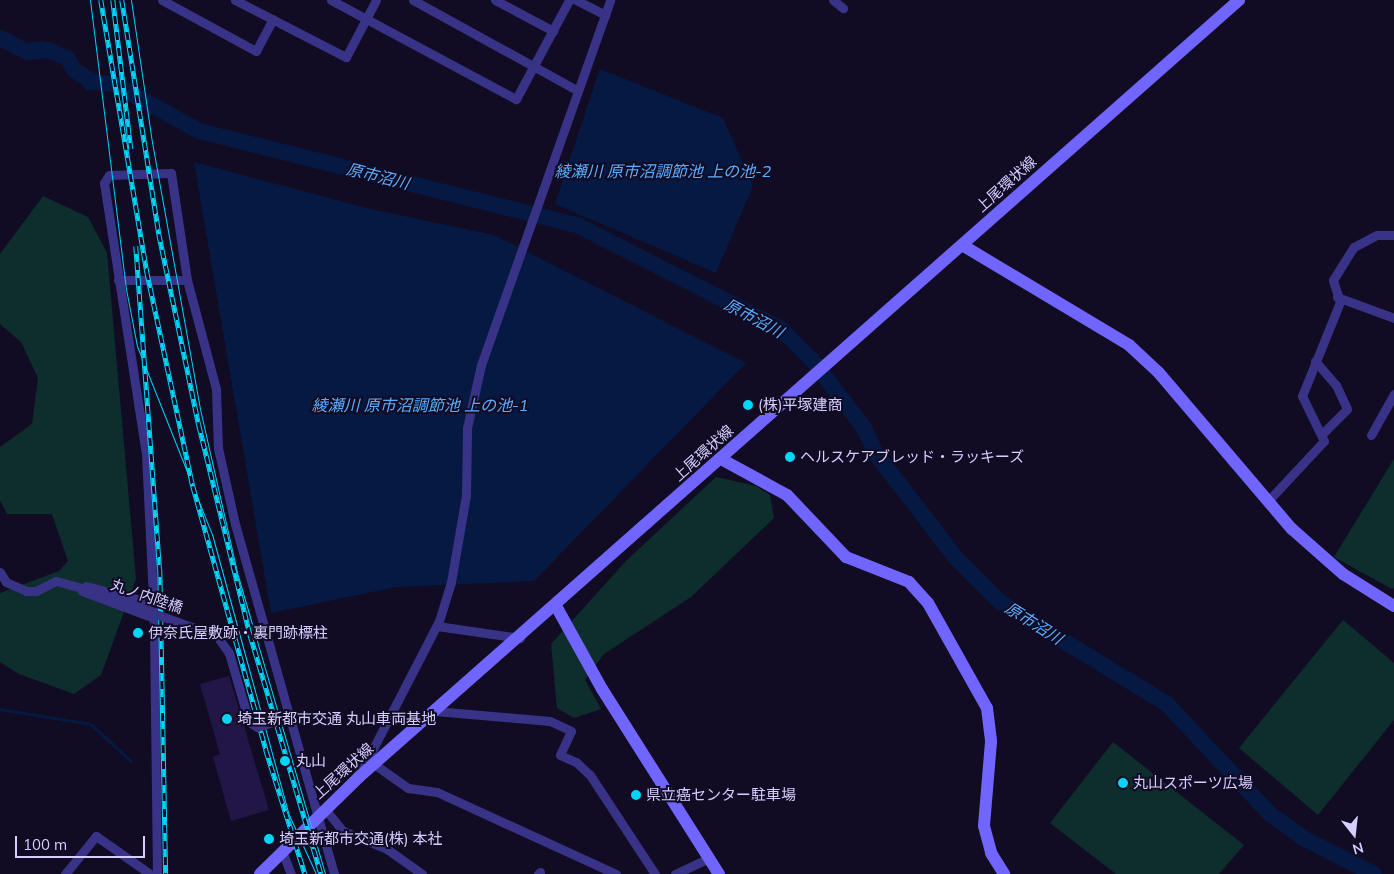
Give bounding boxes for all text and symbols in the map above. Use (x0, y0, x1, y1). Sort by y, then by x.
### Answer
street label: 上尾環状線 (972, 152, 1040, 216)
water label: 原市沼川 (345, 159, 411, 193)
water label: 綾瀬川 原市沼調節池 上の池-2 (555, 161, 771, 181)
water label: 原市沼川 (721, 295, 787, 341)
water label: 綾瀬川 原市沼調節池 上の池-1 (312, 395, 528, 415)
place label: (株)平塚建商 (758, 396, 843, 414)
marker: (株)平塚建商 (742, 399, 754, 411)
street label: 上尾環状線 (669, 421, 737, 485)
place label: ヘルスケアブレッド・ラッキーズ (800, 448, 1025, 466)
marker: ヘルスケアブレッド・ラッキーズ (784, 451, 796, 463)
street label: 丸ノ内陸橋 (109, 575, 185, 617)
water label: 原市沼川 (1002, 598, 1066, 648)
place label: 伊奈氏屋敷跡・裏門跡標柱 (148, 624, 328, 642)
marker: 伊奈氏屋敷跡・裏門跡標柱 (132, 627, 144, 639)
place label: 埼玉新都市交通 丸山車両基地 (237, 710, 436, 728)
marker: 埼玉新都市交通 丸山車両基地 (221, 713, 233, 725)
street label: 上尾環状線 (309, 739, 377, 803)
place label: 丸山 (296, 752, 326, 770)
marker: 丸山 (278, 754, 292, 768)
place label: 丸山スポーツ広場 (1133, 774, 1253, 792)
marker: 丸山スポーツ広場 (1117, 777, 1129, 789)
place label: 県立癌センター駐車場 (646, 786, 796, 804)
marker: 県立癌センター駐車場 (630, 789, 642, 801)
north arrow (1329, 809, 1379, 859)
scale bar (18, 826, 148, 858)
place label: 埼玉新都市交通(株) 本社 (279, 830, 442, 848)
marker: 埼玉新都市交通(株) 本社 (263, 833, 275, 845)
text: 100 m (23, 835, 67, 854)
text: N (1351, 838, 1366, 859)

